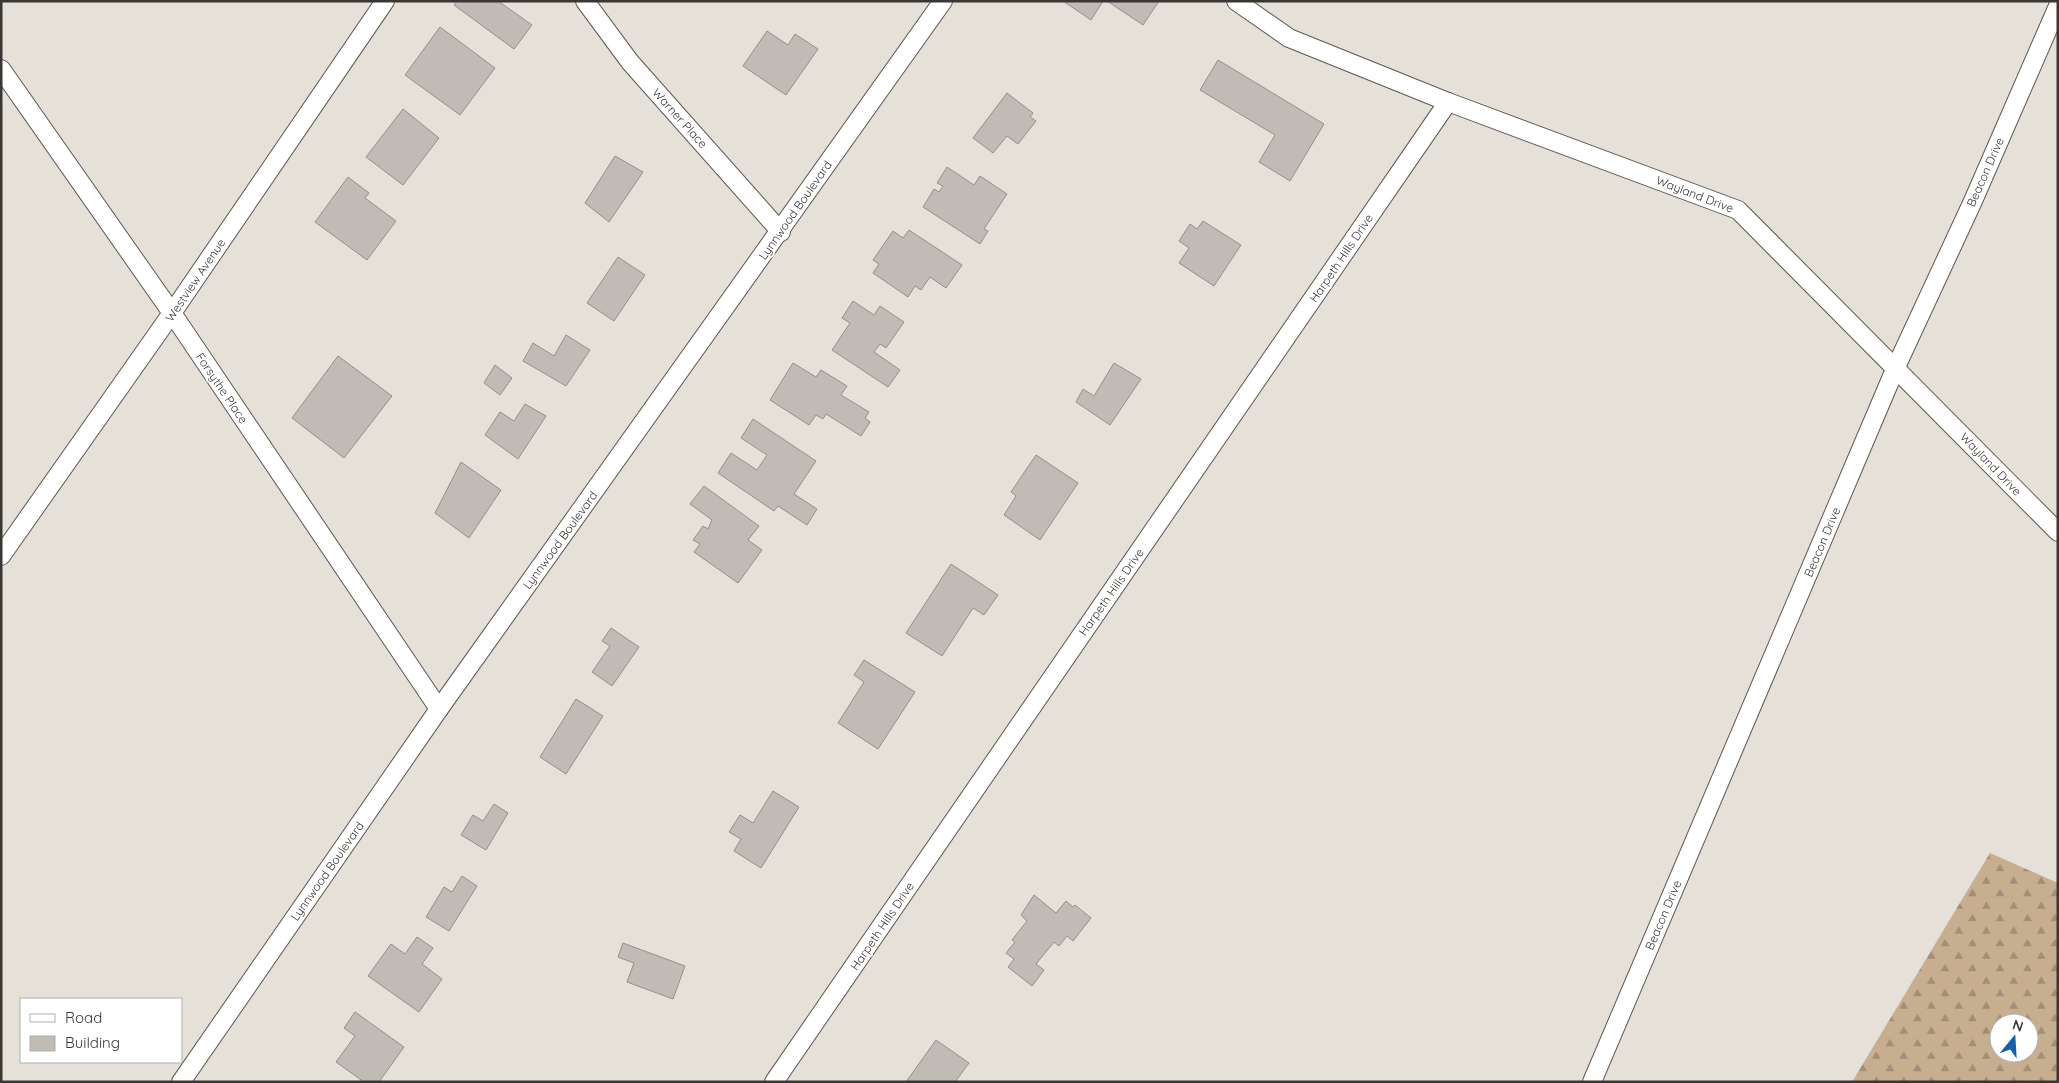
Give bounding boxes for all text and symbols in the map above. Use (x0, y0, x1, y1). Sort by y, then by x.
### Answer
street label: Warner Place (649, 85, 711, 151)
street label: Beacon Drive (1963, 135, 2007, 209)
street label: Lynnwood Boulevard (755, 158, 835, 262)
street label: Wayland Drive (1654, 172, 1736, 216)
street label: Harpeth Hills Drive (1306, 211, 1376, 305)
street label: Westview Avenue (162, 235, 228, 324)
street label: Forsythe Place (193, 350, 251, 426)
street label: Wayland Drive (1957, 429, 2025, 499)
street label: Lynnwood Boulevard (519, 488, 601, 592)
street label: Beacon Drive (1801, 505, 1844, 579)
street label: Harpeth Hills Drive (1075, 545, 1147, 639)
street label: Lynnwood Boulevard (287, 819, 367, 923)
street label: Beacon Drive (1642, 878, 1685, 952)
street label: Harpeth Hills Drive (847, 879, 917, 973)
legend (20, 998, 182, 1063)
text: Road (65, 1008, 102, 1027)
north arrow (1989, 1013, 2039, 1063)
text: N (2010, 1015, 2026, 1036)
text: Building (65, 1033, 120, 1052)

